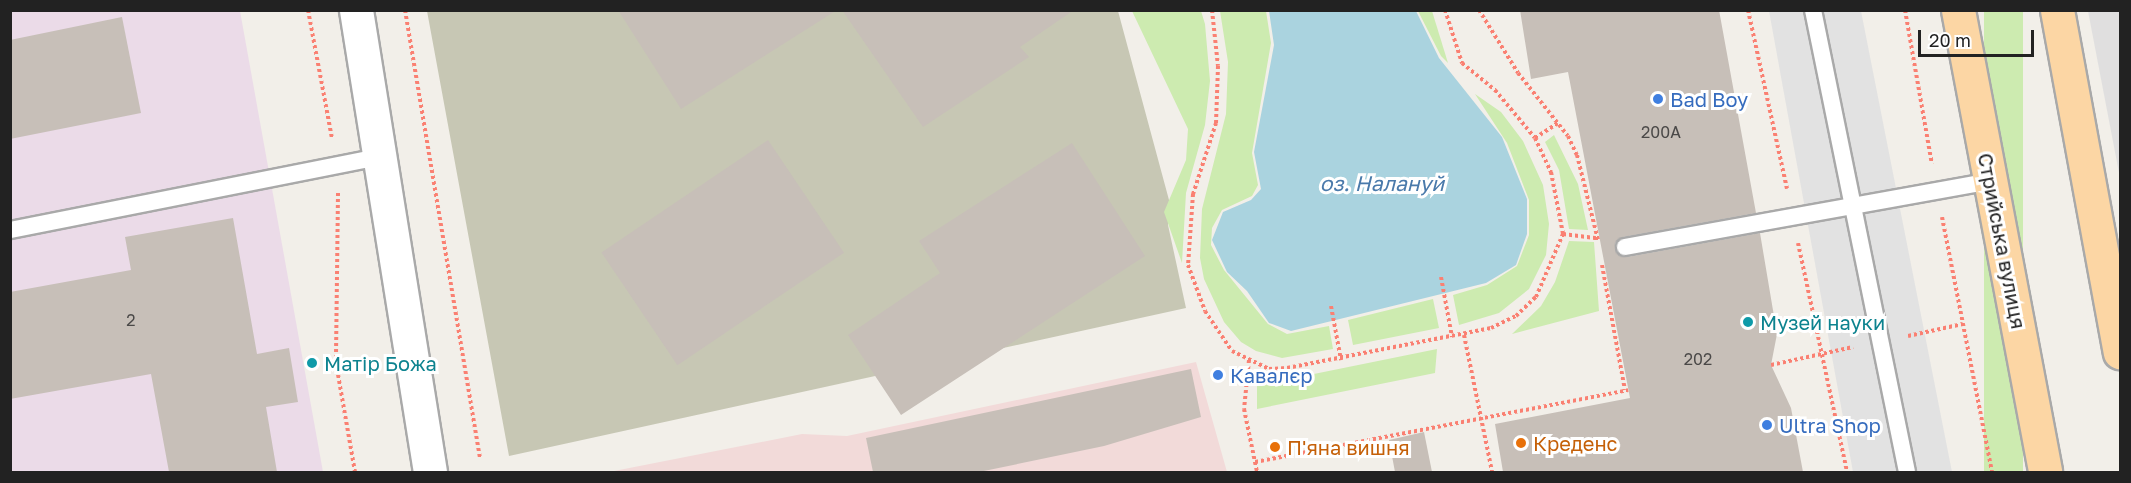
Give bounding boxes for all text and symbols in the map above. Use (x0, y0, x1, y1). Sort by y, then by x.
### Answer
scale bar (1921, 18, 2036, 56)
text: 20 m (1929, 29, 1971, 51)
place label: Bad Boy (1670, 87, 1748, 111)
marker: Bad Boy (1651, 92, 1665, 106)
house number: 200А (1641, 122, 1681, 142)
street label: Стрийська вулиця (1973, 151, 2031, 331)
water label: оз. Налануй (1320, 170, 1444, 196)
house number: 2 (126, 310, 136, 330)
place label: Музей науки (1760, 310, 1885, 334)
marker: Музей науки (1741, 315, 1755, 329)
house number: 202 (1684, 349, 1712, 369)
place label: Матір Божа (324, 351, 437, 375)
marker: Матір Божа (305, 356, 319, 370)
place label: Кавалєр (1230, 363, 1313, 387)
marker: Кавалєр (1211, 368, 1225, 382)
place label: Ultra Shop (1779, 413, 1881, 437)
marker: Ultra Shop (1760, 418, 1774, 432)
place label: Креденс (1533, 431, 1617, 455)
place label: П'яна вишня (1287, 435, 1410, 459)
marker: Креденс (1514, 436, 1528, 450)
marker: П'яна вишня (1268, 440, 1282, 454)

